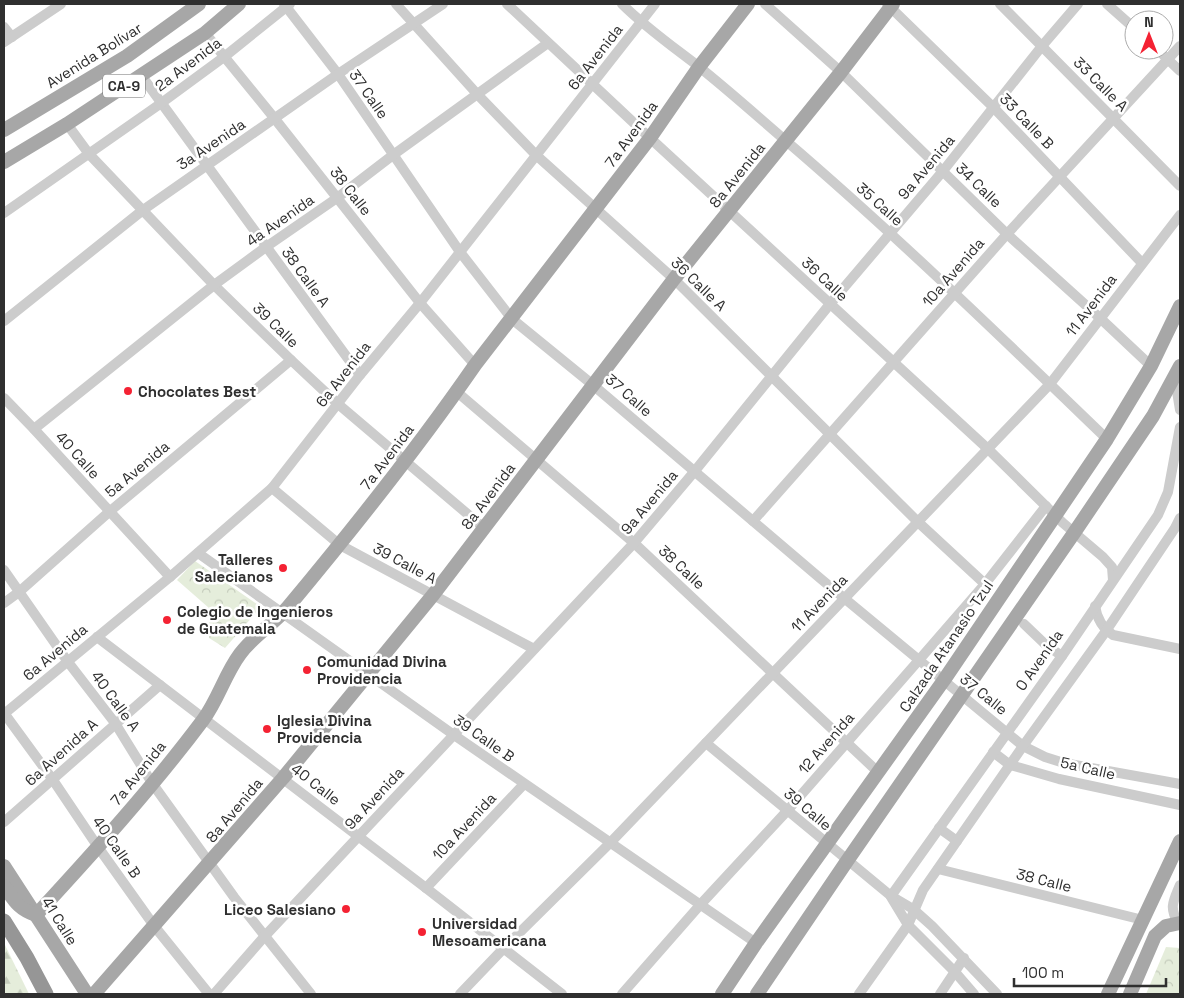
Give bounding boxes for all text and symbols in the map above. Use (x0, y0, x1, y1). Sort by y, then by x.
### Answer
north arrow (1124, 10, 1174, 60)
text: N (1144, 13, 1154, 31)
street label: Avenida Bolívar (43, 18, 146, 92)
street label: 6a Avenida (563, 20, 627, 94)
street label: 2a Avenida (151, 33, 225, 95)
street label: 33 Calle A (1070, 53, 1133, 116)
street label: 37 Calle (345, 66, 393, 122)
road number: CA-9 (103, 74, 145, 98)
street label: 33 Calle B (996, 89, 1058, 153)
street label: 7a Avenida (600, 97, 662, 171)
street label: 3a Avenida (173, 114, 249, 174)
street label: 9a Avenida (894, 131, 959, 203)
street label: 8a Avenida (705, 138, 769, 212)
street label: 34 Calle (952, 158, 1006, 212)
street label: 38 Calle (326, 163, 376, 219)
street label: 35 Calle (853, 178, 907, 230)
street label: 4a Avenida (242, 189, 318, 250)
street label: 10a Avenida (918, 233, 988, 310)
street label: 38 Calle A (278, 243, 335, 311)
street label: 36 Calle A (667, 253, 731, 315)
street label: 36 Calle (798, 253, 852, 305)
street label: 11 Avenida (1061, 270, 1121, 340)
street label: 39 Calle (249, 299, 303, 352)
street label: 6a Avenida (311, 337, 375, 411)
street label: 37 Calle (602, 370, 656, 421)
place label: Chocolates Best (138, 382, 256, 401)
marker: Chocolates Best (122, 385, 134, 397)
street label: 7a Avenida (356, 420, 418, 494)
street label: 40 Calle (52, 427, 104, 483)
street label: 5a Avenida (101, 436, 173, 501)
street label: 8a Avenida (457, 459, 519, 533)
street label: 9a Avenida (617, 466, 682, 538)
street label: 39 Calle A (370, 538, 441, 588)
street label: 38 Calle (655, 541, 709, 593)
place label: Talleres Salecianos (195, 550, 273, 586)
marker: Talleres Salecianos (277, 562, 289, 574)
street label: 11 Avenida (787, 570, 852, 636)
street label: Calzada Atanasio Tzul (895, 576, 997, 716)
place label: Colegio de Ingenieros de Guatemala (177, 602, 333, 638)
marker: Colegio de Ingenieros de Guatemala (161, 614, 173, 626)
street label: 6a Avenida (19, 619, 91, 684)
street label: 0 Avenida (1011, 625, 1067, 694)
place label: Comunidad Divina Providencia (317, 652, 447, 688)
marker: Comunidad Divina Providencia (301, 664, 313, 676)
street label: 40 Calle A (88, 667, 145, 736)
street label: 37 Calle (956, 669, 1012, 719)
street label: 12 Avenida (794, 708, 858, 778)
street label: 39 Calle B (450, 710, 518, 766)
place label: Iglesia Divina Providencia (277, 711, 372, 747)
street label: 6a Avenida A (21, 714, 102, 790)
marker: Iglesia Divina Providencia (261, 723, 273, 735)
street label: 7a Avenida (106, 737, 170, 809)
street label: 5a Calle (1059, 752, 1118, 784)
street label: 40 Calle (288, 759, 345, 809)
street label: 9a Avenida (340, 763, 408, 833)
street label: 8a Avenida (201, 773, 267, 846)
street label: 39 Calle (780, 784, 836, 835)
street label: 10a Avenida (428, 788, 500, 864)
street label: 40 Calle B (89, 812, 145, 882)
street label: 38 Calle (1014, 864, 1074, 896)
street label: 41 Calle (38, 893, 82, 949)
place label: Liceo Salesiano (224, 900, 336, 919)
marker: Liceo Salesiano (340, 903, 352, 915)
place label: Universidad Mesoamericana (432, 914, 547, 950)
marker: Universidad Mesoamericana (416, 926, 428, 938)
scale bar (1014, 956, 1166, 988)
text: 100 m (1022, 963, 1064, 982)

